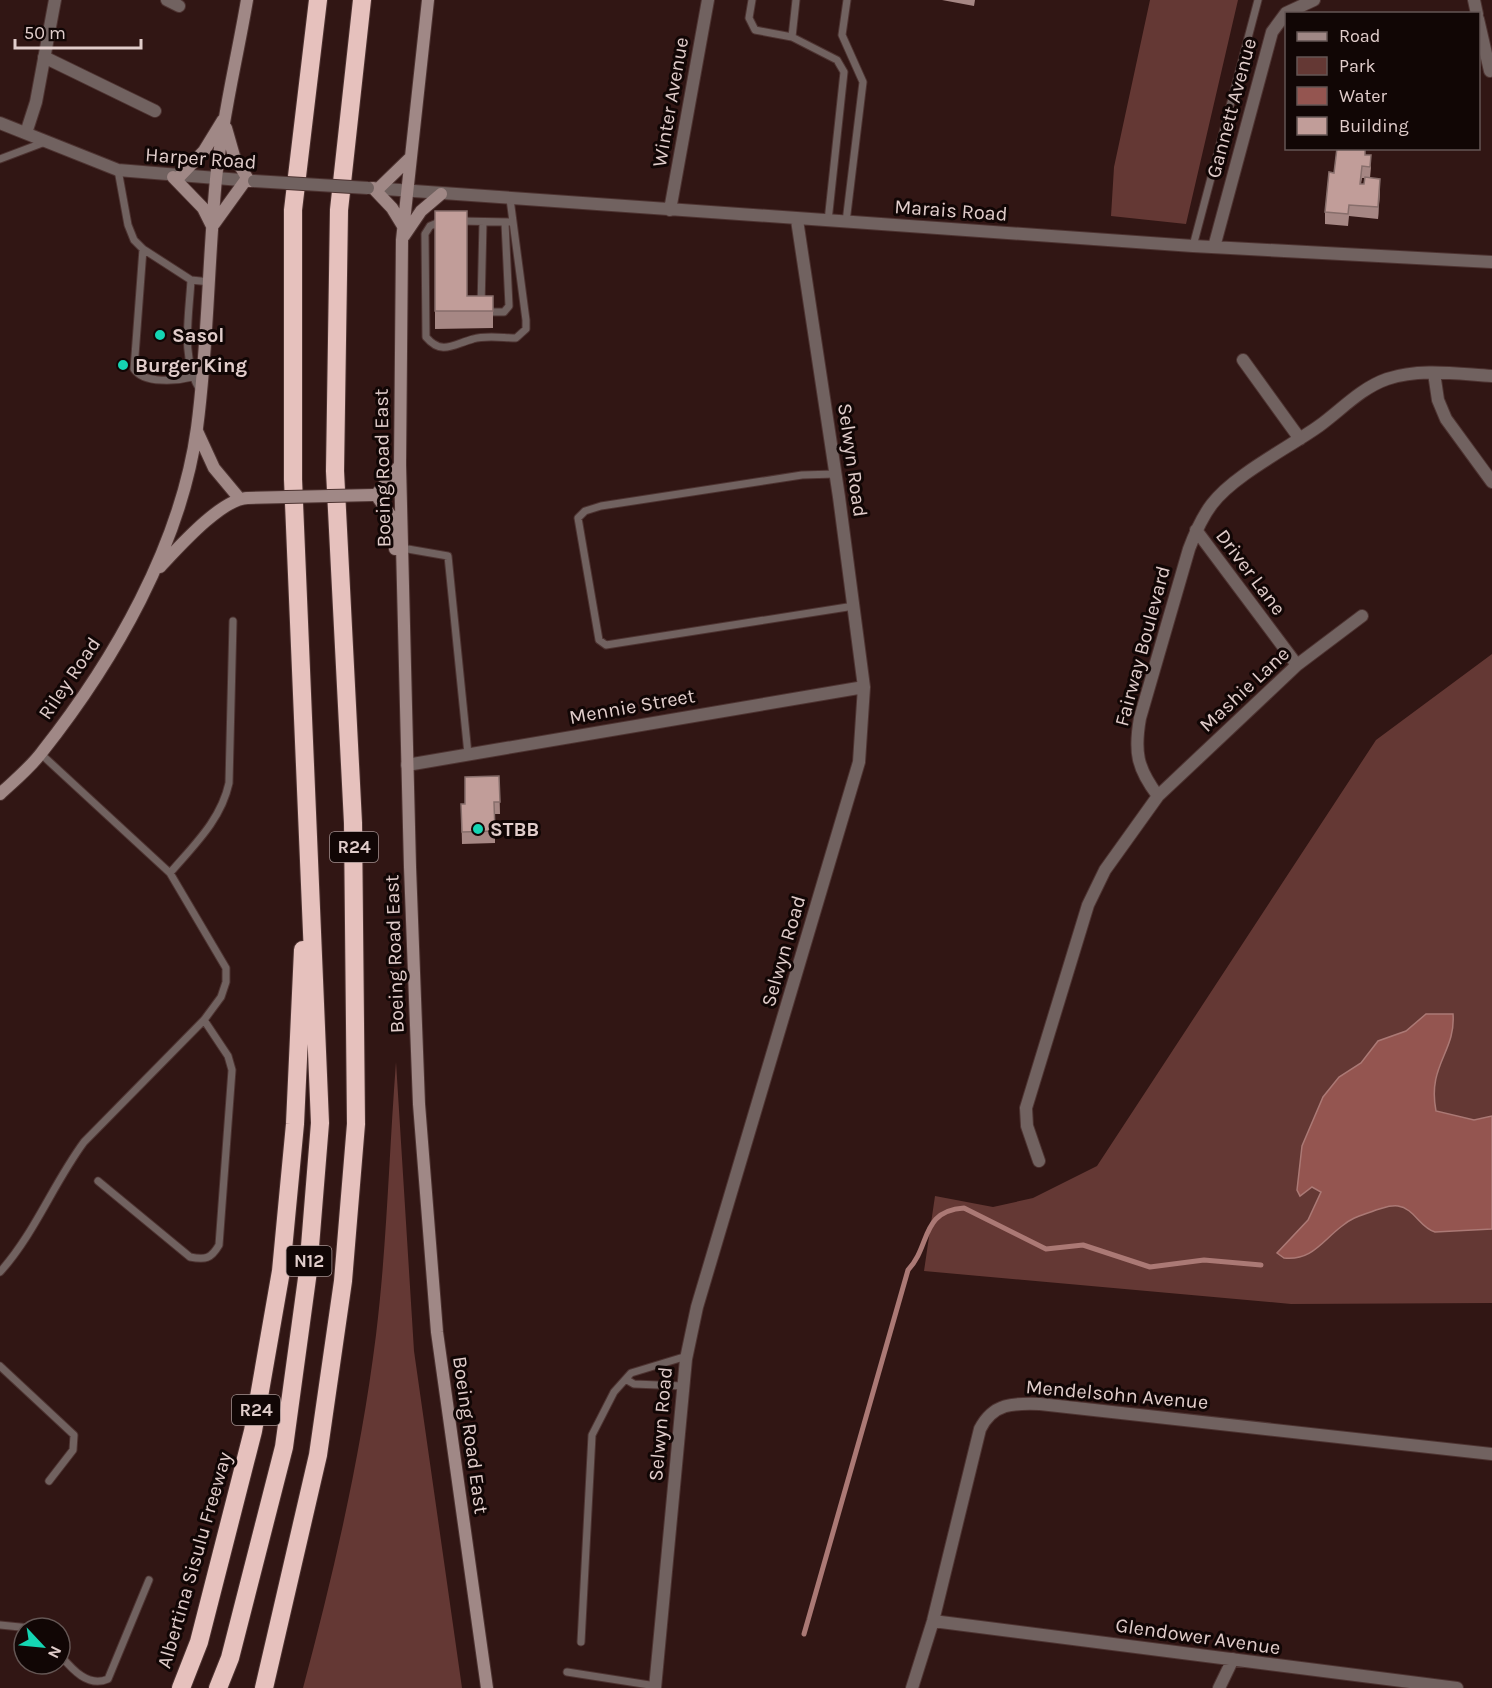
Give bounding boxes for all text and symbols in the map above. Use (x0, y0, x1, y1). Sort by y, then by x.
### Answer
scale bar (15, 12, 141, 50)
legend (1285, 12, 1480, 150)
text: 50 m (24, 22, 66, 44)
text: Road (1339, 25, 1380, 47)
street label: Winter Avenue (648, 35, 693, 169)
street label: Gannett Avenue (1202, 36, 1261, 181)
text: Park (1339, 55, 1376, 77)
text: Water (1339, 85, 1387, 107)
text: Building (1339, 115, 1409, 137)
street label: Harper Road (145, 143, 257, 174)
street label: Marais Road (894, 195, 1008, 226)
place label: Sasol (172, 324, 224, 347)
marker: Sasol (153, 328, 167, 342)
place label: Burger King (135, 354, 247, 377)
marker: Burger King (116, 358, 130, 372)
street label: Boeing Road East (370, 388, 395, 548)
street label: Selwyn Road (833, 402, 872, 518)
street label: Driver Lane (1211, 525, 1290, 620)
street label: Fairway Boulevard (1110, 563, 1175, 729)
street label: Riley Road (34, 633, 105, 724)
street label: Mashie Lane (1195, 642, 1294, 737)
street label: Mennie Street (567, 684, 697, 729)
place label: STBB (490, 818, 539, 841)
marker: STBB (471, 822, 485, 836)
road number: R24 (330, 832, 378, 862)
street label: Boeing Road East (380, 874, 409, 1034)
street label: Selwyn Road (757, 893, 810, 1009)
road number: N12 (286, 1246, 332, 1276)
street label: Boeing Road East (448, 1355, 493, 1516)
street label: Selwyn Road (644, 1366, 677, 1482)
street label: Mendelsohn Avenue (1025, 1375, 1209, 1414)
road number: R24 (232, 1395, 280, 1425)
street label: Albertina Sisulu Freeway (153, 1449, 236, 1671)
street label: Glendower Avenue (1114, 1614, 1282, 1659)
north arrow (12, 1616, 72, 1676)
text: N (44, 1643, 66, 1662)

